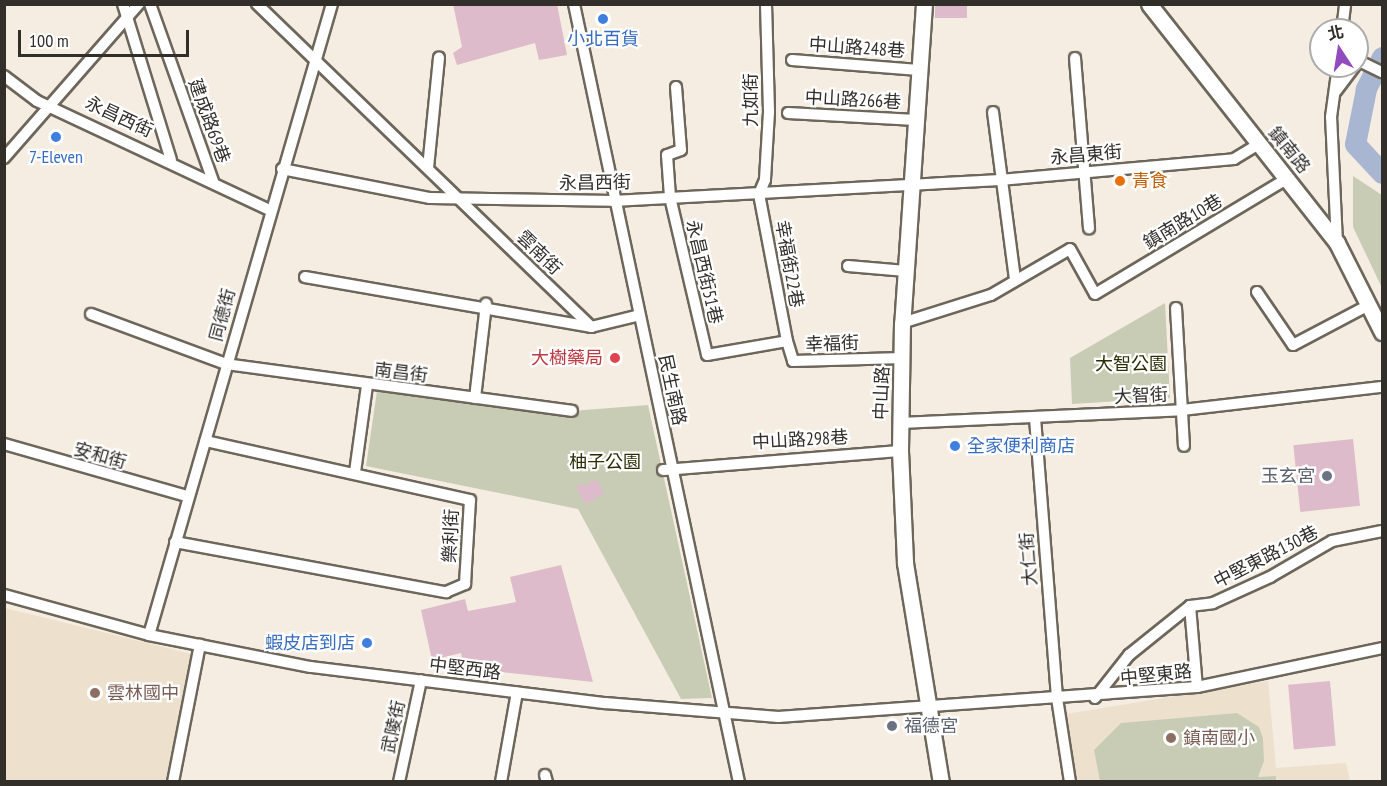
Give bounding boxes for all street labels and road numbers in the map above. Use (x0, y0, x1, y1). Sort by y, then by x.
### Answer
street label: 中山路248巷 (808, 34, 906, 62)
street label: 九如街 (740, 73, 762, 127)
street label: 建成路69巷 (184, 76, 234, 166)
street label: 中山路266巷 (804, 87, 902, 113)
street label: 永昌西街 (82, 92, 156, 142)
street label: 鎮南路 (1264, 122, 1314, 178)
street label: 永昌東街 (1049, 141, 1123, 169)
street label: 永昌西街 (559, 172, 631, 194)
street label: 鎮南路10巷 (1140, 190, 1226, 254)
street label: 永昌西街51巷 (682, 218, 726, 326)
street label: 幸福街22巷 (771, 219, 807, 309)
street label: 雲南街 (512, 226, 566, 280)
street label: 同德街 (206, 286, 240, 344)
street label: 幸福街 (805, 332, 859, 356)
street label: 民生南路 (654, 353, 690, 427)
street label: 南昌街 (373, 359, 429, 387)
street label: 中山路 (870, 366, 894, 420)
street label: 大智街 (1113, 384, 1169, 408)
street label: 中山路298巷 (751, 427, 849, 453)
street label: 安和街 (71, 438, 129, 474)
street label: 樂利街 (439, 508, 463, 564)
street label: 中堅東路130巷 (1210, 521, 1322, 593)
street label: 大仁街 (1016, 531, 1042, 587)
street label: 中堅西路 (428, 654, 502, 684)
street label: 中堅東路 (1119, 660, 1193, 690)
street label: 武陵街 (378, 698, 410, 756)

